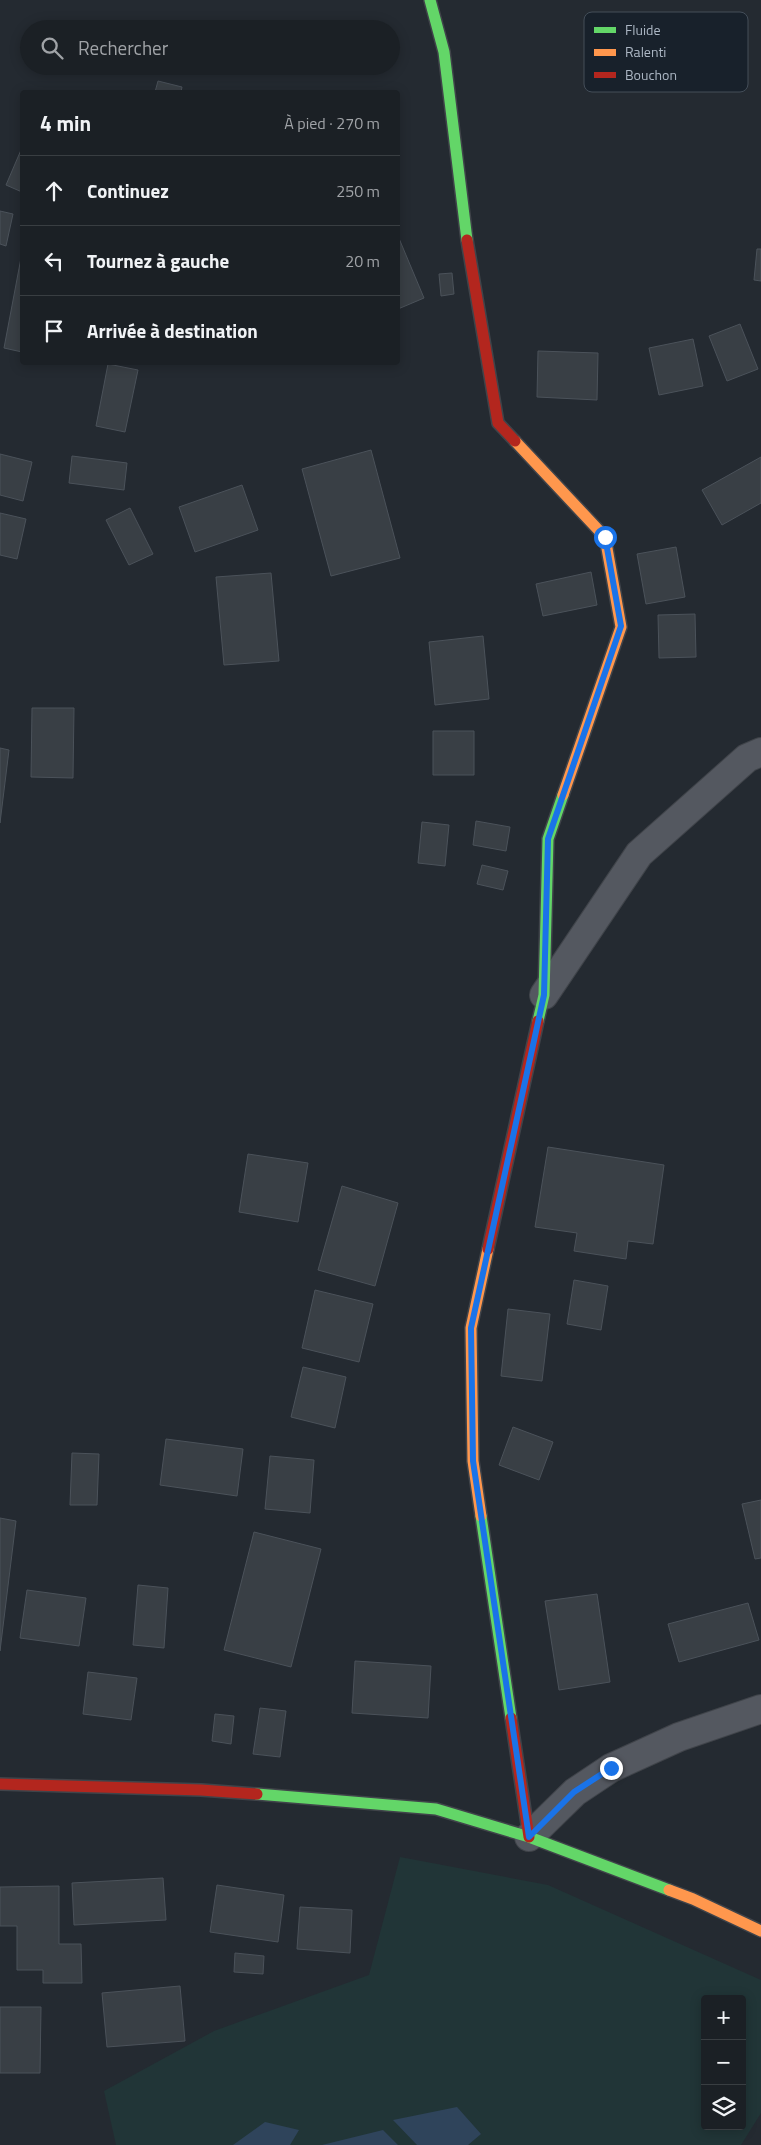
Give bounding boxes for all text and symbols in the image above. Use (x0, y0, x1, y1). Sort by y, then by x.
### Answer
legend (584, 12, 748, 92)
text: Fluide (625, 19, 661, 40)
search box (20, 20, 400, 75)
text: Rechercher (78, 33, 168, 62)
icon: search (38, 34, 66, 62)
text: Ralenti (625, 41, 666, 62)
text: Bouchon (625, 64, 677, 85)
text: 4 min (40, 107, 91, 139)
text: À pied · 270 m (284, 111, 380, 135)
text: Continuez (87, 176, 169, 205)
icon: ahead (40, 177, 68, 205)
text: 250 m (336, 179, 380, 203)
text: Tournez à gauche (87, 246, 229, 275)
icon: left (40, 247, 68, 275)
text: 20 m (345, 249, 380, 273)
text: Arrivée à destination (87, 316, 258, 345)
icon: arrive (40, 317, 68, 345)
route start (594, 526, 617, 549)
route end (600, 1757, 623, 1780)
map controls (701, 1995, 746, 2130)
button: + (701, 1995, 746, 2040)
button: − (701, 2040, 746, 2085)
button: layers (701, 2085, 746, 2130)

